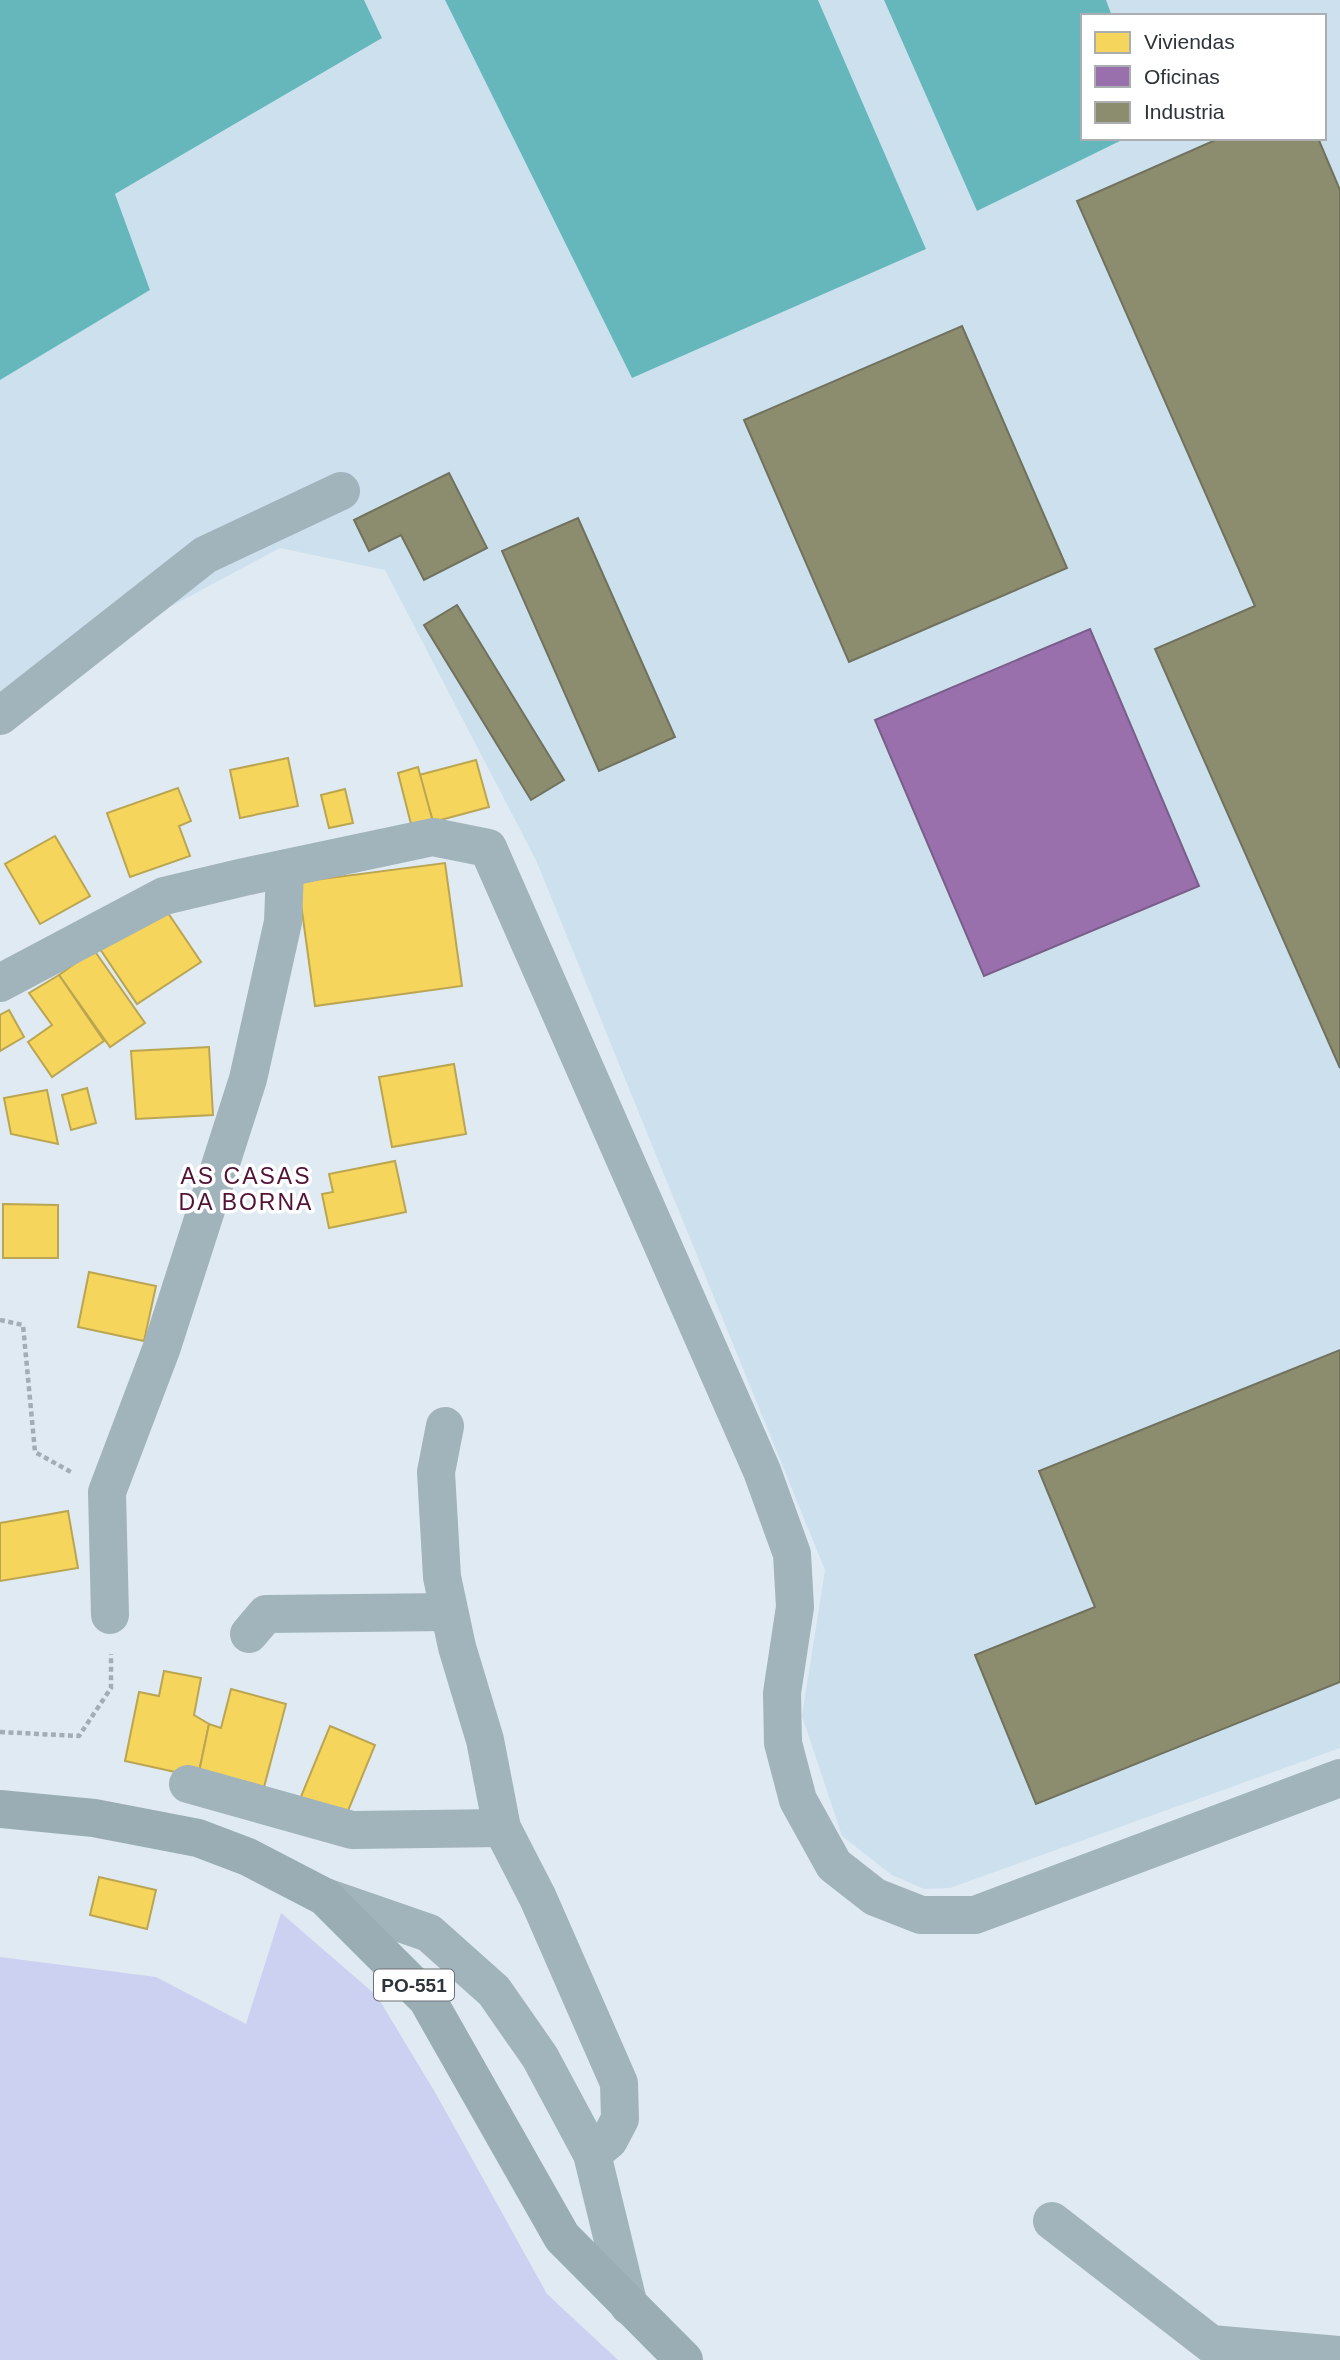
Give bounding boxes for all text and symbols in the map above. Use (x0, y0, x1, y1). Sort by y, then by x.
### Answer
legend (1081, 14, 1326, 140)
text: Viviendas (1144, 30, 1235, 53)
text: Oficinas (1144, 65, 1220, 88)
text: Industria (1144, 100, 1225, 123)
district label: AS CASAS DA BORNA (179, 1163, 313, 1215)
road number: PO-551 (374, 1969, 454, 2000)

